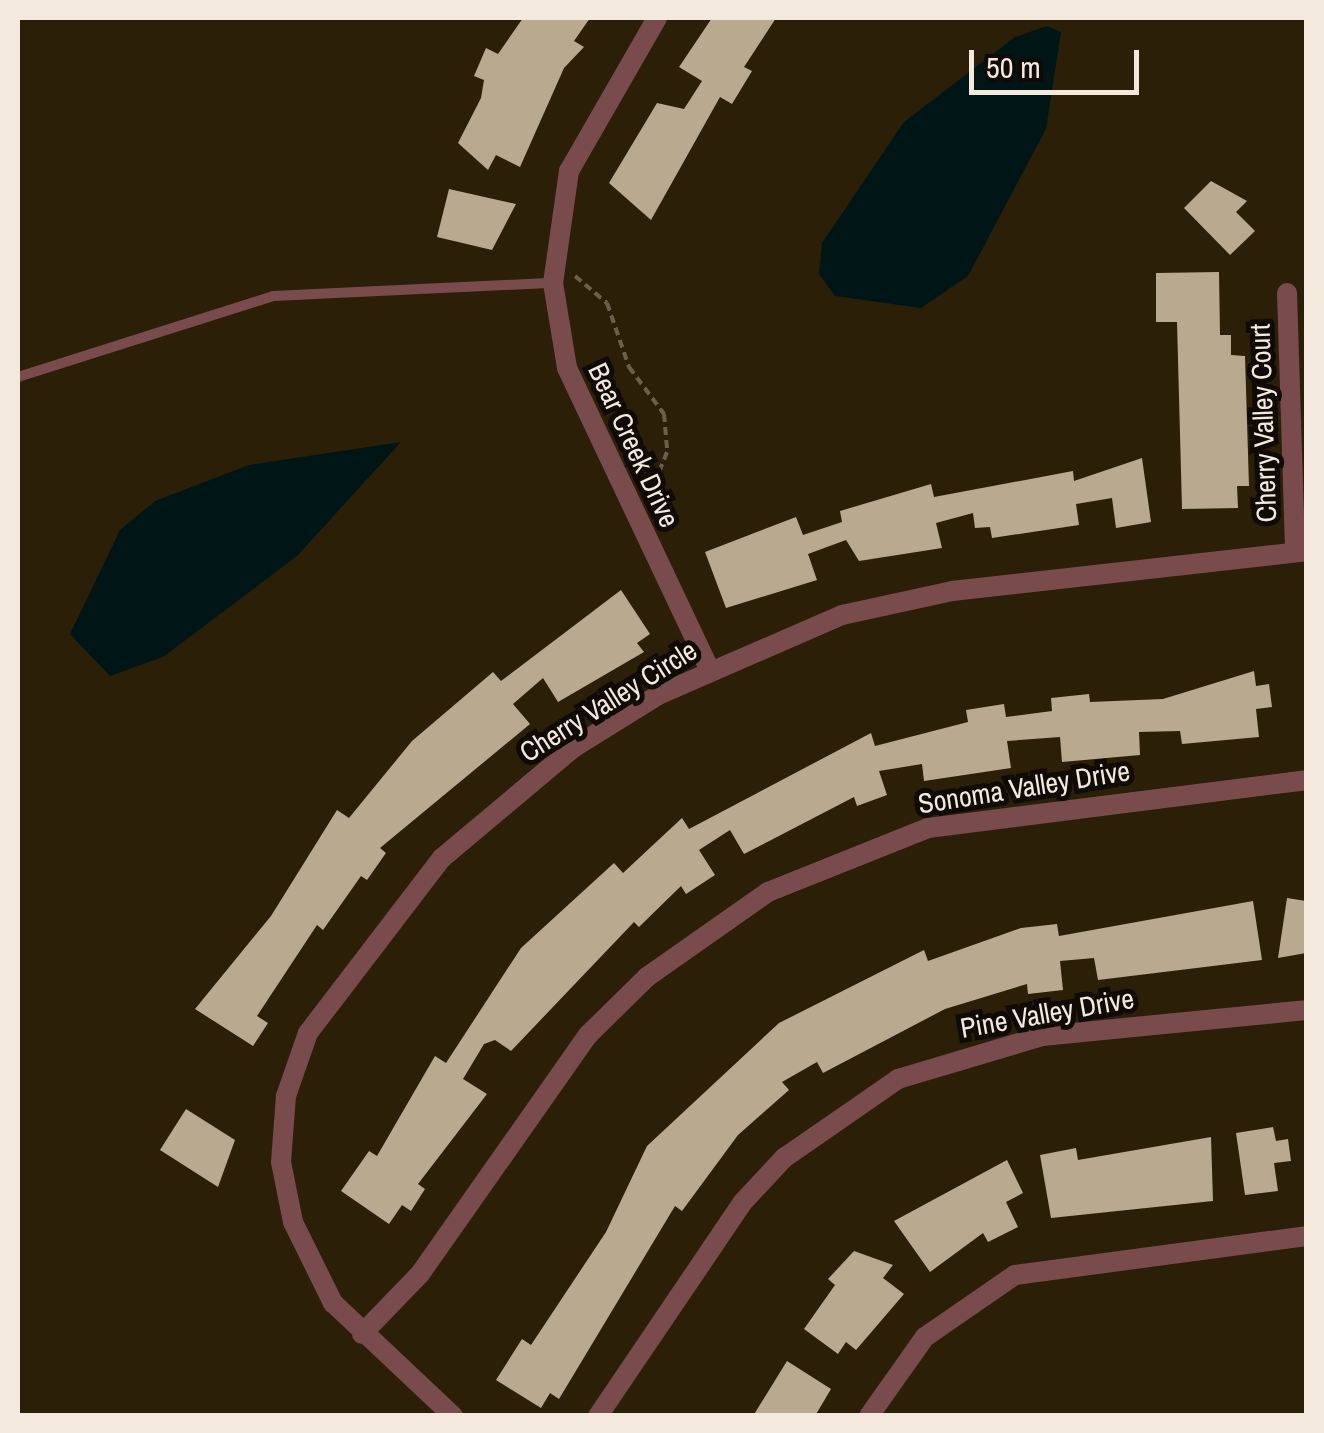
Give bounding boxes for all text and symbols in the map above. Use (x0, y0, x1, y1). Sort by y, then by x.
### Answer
scale bar (974, 30, 1144, 92)
text: 50 m (986, 47, 1041, 87)
street label: Cherry Valley Court (1243, 323, 1283, 523)
street label: Bear Creek Drive (581, 358, 687, 532)
street label: Cherry Valley Circle (513, 633, 703, 769)
street label: Sonoma Valley Drive (916, 754, 1132, 820)
street label: Pine Valley Drive (958, 981, 1136, 1045)

